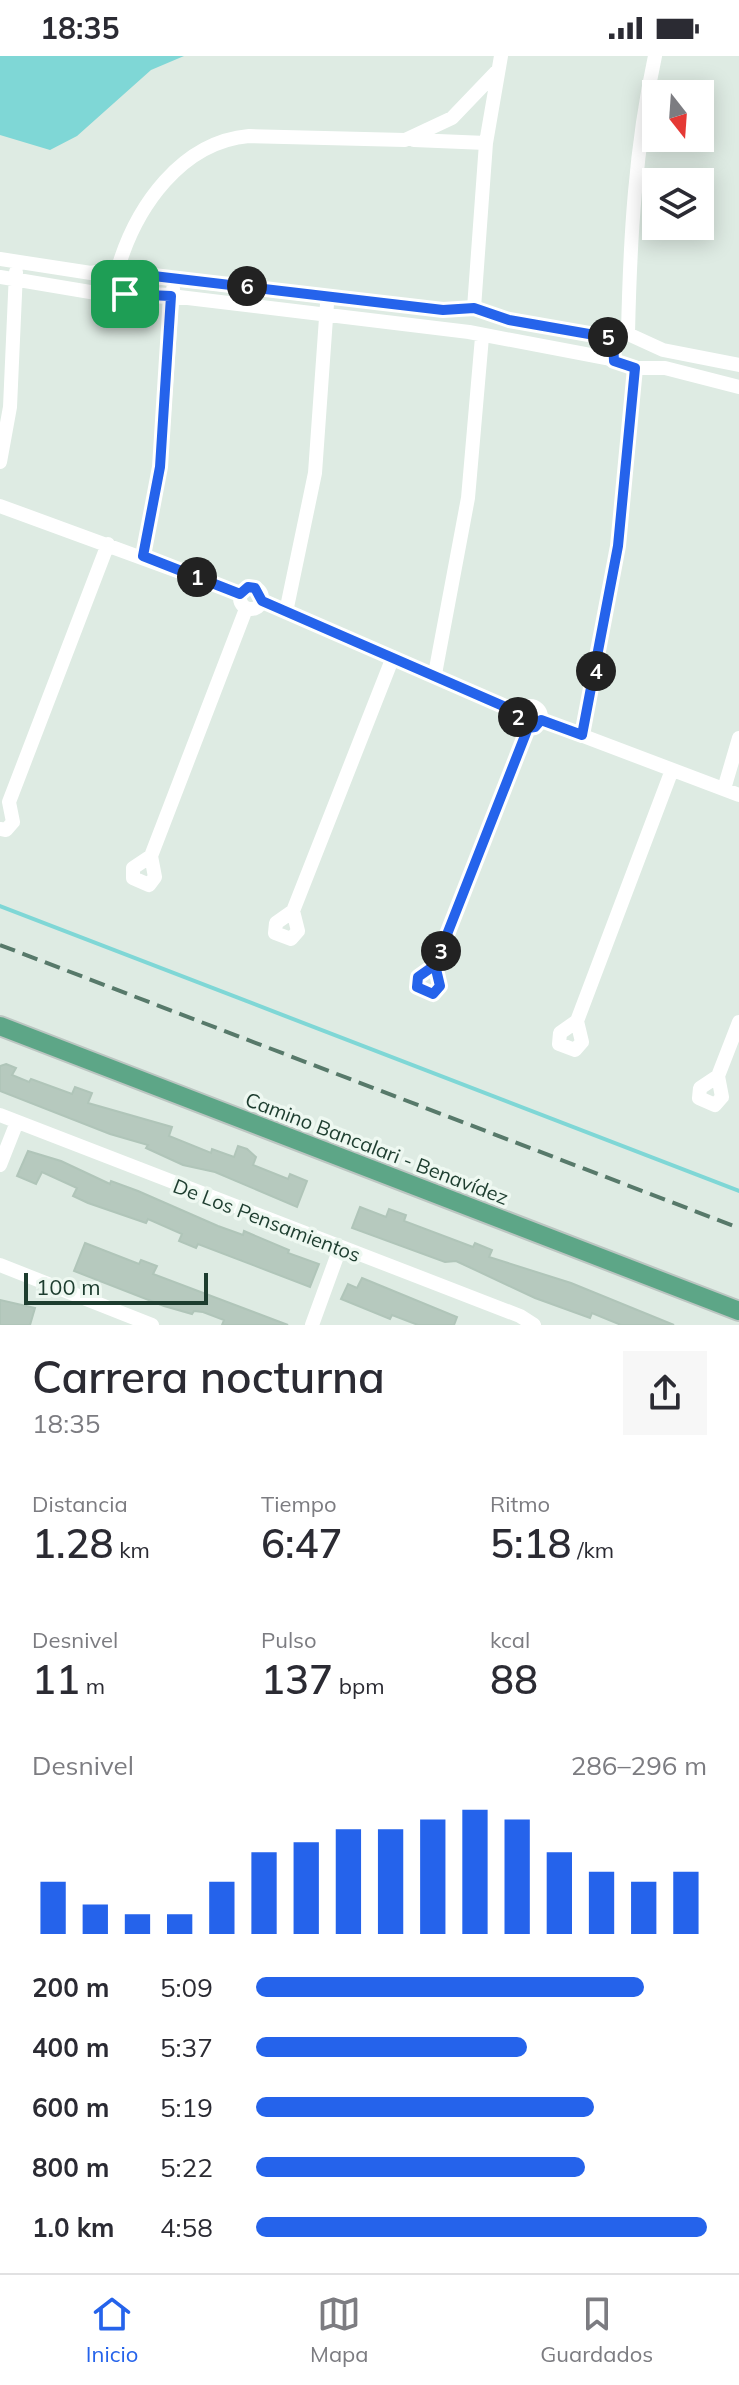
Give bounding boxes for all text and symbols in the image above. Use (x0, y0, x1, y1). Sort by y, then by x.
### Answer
text: 18:35 (40, 9, 119, 47)
north arrow (642, 80, 714, 152)
map controls (642, 80, 714, 240)
button: layers (642, 168, 714, 240)
pin (91, 260, 159, 328)
pin: 6 (227, 266, 267, 306)
icon: arrive (103, 272, 147, 316)
text: 6 (240, 272, 254, 300)
pin: 5 (588, 317, 628, 357)
text: 5 (601, 323, 615, 351)
pin: 1 (177, 557, 217, 597)
text: 1 (190, 563, 204, 591)
pin: 4 (576, 651, 616, 691)
text: 4 (589, 657, 603, 685)
pin: 2 (498, 697, 538, 737)
text: 2 (511, 703, 525, 731)
pin: 3 (421, 931, 461, 971)
text: 3 (434, 937, 448, 965)
street label: Camino Bancalari - Benavídez (242, 1086, 512, 1210)
street label: De Los Pensamientos (170, 1173, 364, 1267)
scale bar (24, 1269, 208, 1305)
text: 100 m (36, 1273, 101, 1301)
text: Carrera nocturna (32, 1349, 385, 1404)
button: share (623, 1351, 707, 1435)
text: 18:35 (32, 1407, 100, 1440)
text: Distancia (32, 1490, 128, 1518)
text: Tiempo (261, 1490, 337, 1518)
text: Ritmo (490, 1490, 550, 1518)
text: 1.28 (32, 1518, 113, 1568)
text: 6:47 (261, 1518, 342, 1568)
text: 5:18 (490, 1518, 571, 1568)
text: km (113, 1536, 150, 1564)
text: /km (571, 1536, 614, 1564)
text: Desnivel (32, 1626, 118, 1654)
text: Pulso (261, 1626, 317, 1654)
text: kcal (490, 1626, 530, 1654)
text: 11 (32, 1654, 80, 1704)
text: 137 (261, 1654, 333, 1704)
text: 88 (490, 1654, 538, 1704)
text: m (80, 1672, 105, 1700)
text: bpm (333, 1672, 384, 1700)
text: Desnivel (32, 1749, 134, 1782)
text: 286–296 m (571, 1749, 707, 1782)
text: 200 m (32, 1971, 109, 2004)
text: 5:09 (160, 1971, 213, 2004)
text: 400 m (32, 2031, 109, 2064)
text: 5:37 (160, 2031, 213, 2064)
text: 600 m (32, 2091, 109, 2124)
text: 5:19 (160, 2091, 213, 2124)
text: 800 m (32, 2151, 109, 2184)
text: 5:22 (160, 2151, 213, 2184)
text: 1.0 km (32, 2211, 115, 2244)
text: 4:58 (160, 2211, 213, 2244)
tab: Inicio (86, 2292, 138, 2368)
tab: Mapa (310, 2292, 369, 2368)
tab: Guardados (540, 2292, 653, 2368)

